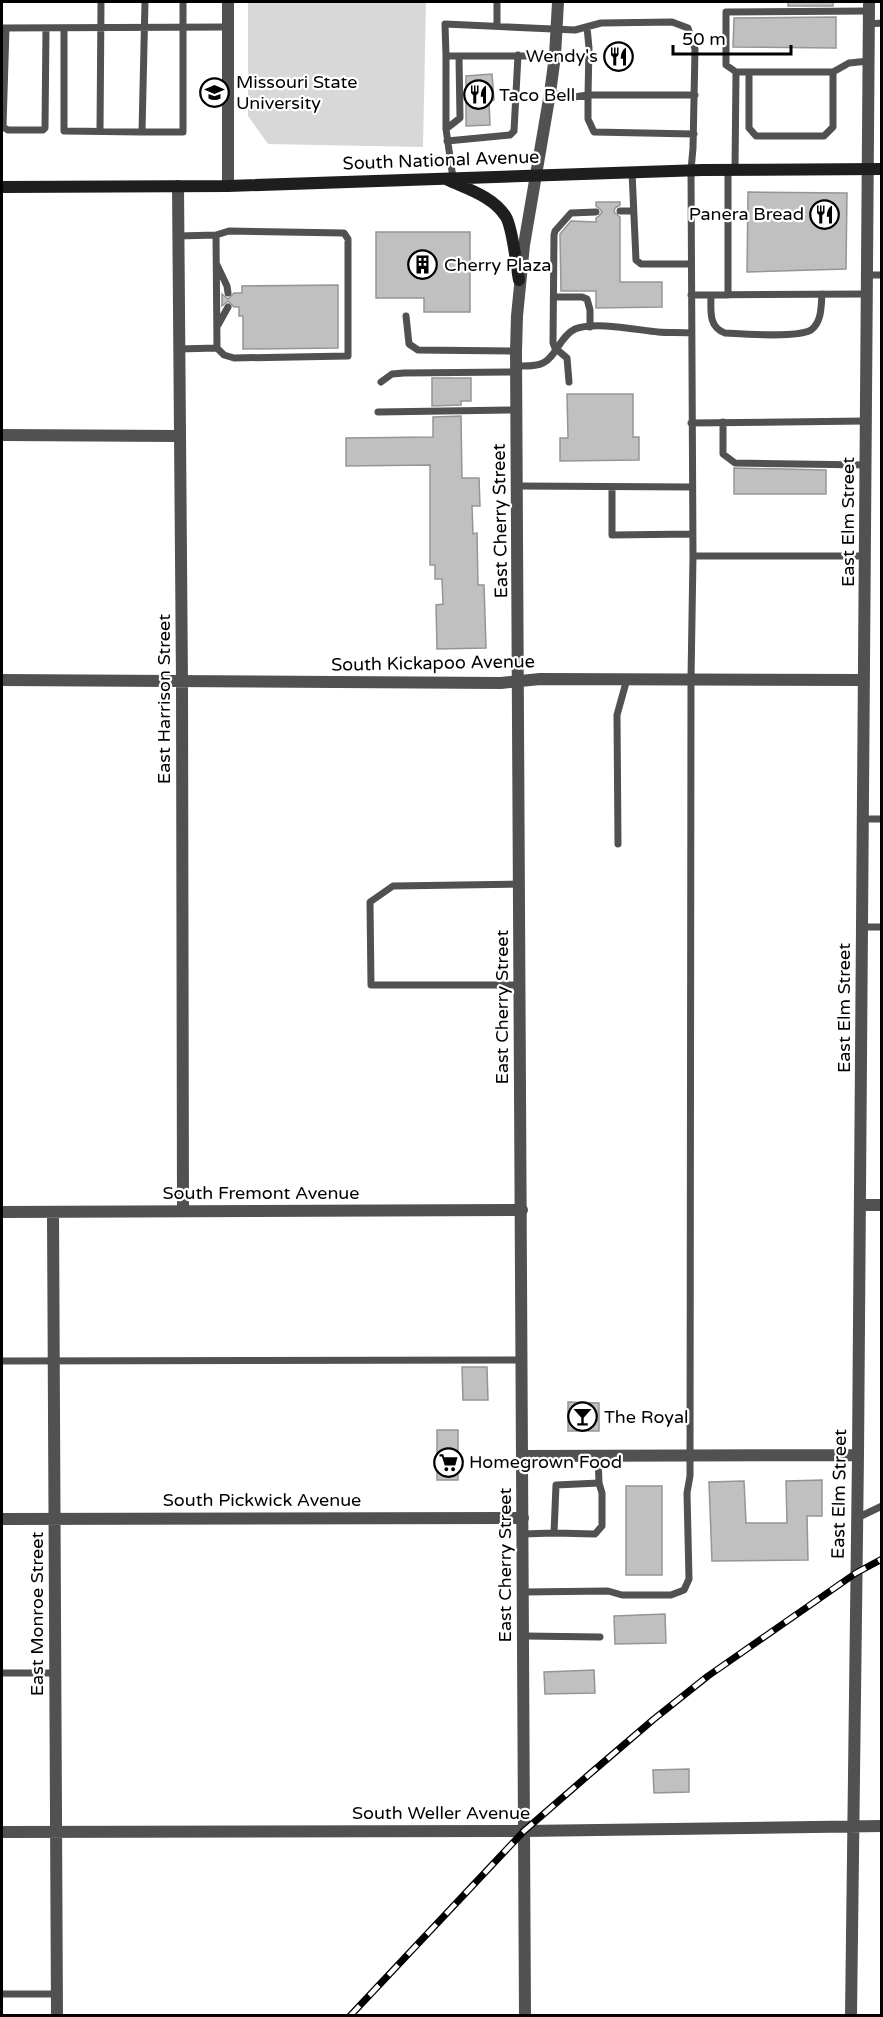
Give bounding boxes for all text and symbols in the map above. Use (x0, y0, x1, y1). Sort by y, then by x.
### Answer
scale bar (673, 18, 792, 56)
text: 50 m (682, 28, 726, 50)
restaurant icon: Wendy's (603, 40, 635, 72)
place label: Wendy's (526, 45, 598, 67)
place label: Missouri State University (236, 71, 357, 114)
school or university icon: Missouri State University (199, 76, 231, 108)
restaurant icon: Taco Bell (462, 79, 494, 111)
place label: Taco Bell (499, 84, 575, 106)
street label: South National Avenue (342, 146, 540, 174)
restaurant icon: Panera Bread (809, 198, 841, 230)
place label: Panera Bread (689, 203, 804, 225)
building icon: Cherry Plaza (407, 249, 439, 281)
place label: Cherry Plaza (444, 254, 551, 276)
street label: East Cherry Street (488, 443, 512, 599)
street label: East Elm Street (837, 457, 859, 587)
street label: East Harrison Street (153, 614, 175, 784)
street label: South Kickapoo Avenue (331, 650, 535, 676)
street label: East Cherry Street (491, 929, 513, 1084)
street label: East Elm Street (833, 943, 855, 1073)
street label: South Fremont Avenue (163, 1182, 359, 1204)
bar icon: The Royal (567, 1401, 599, 1433)
place label: The Royal (604, 1406, 688, 1428)
street label: East Elm Street (827, 1429, 851, 1559)
supermarket icon: Homegrown Food (432, 1446, 464, 1478)
place label: Homegrown Food (469, 1451, 622, 1473)
street label: East Cherry Street (494, 1487, 516, 1642)
street label: South Pickwick Avenue (163, 1489, 361, 1511)
street label: East Monroe Street (26, 1532, 48, 1696)
street label: South Weller Avenue (352, 1802, 530, 1824)

